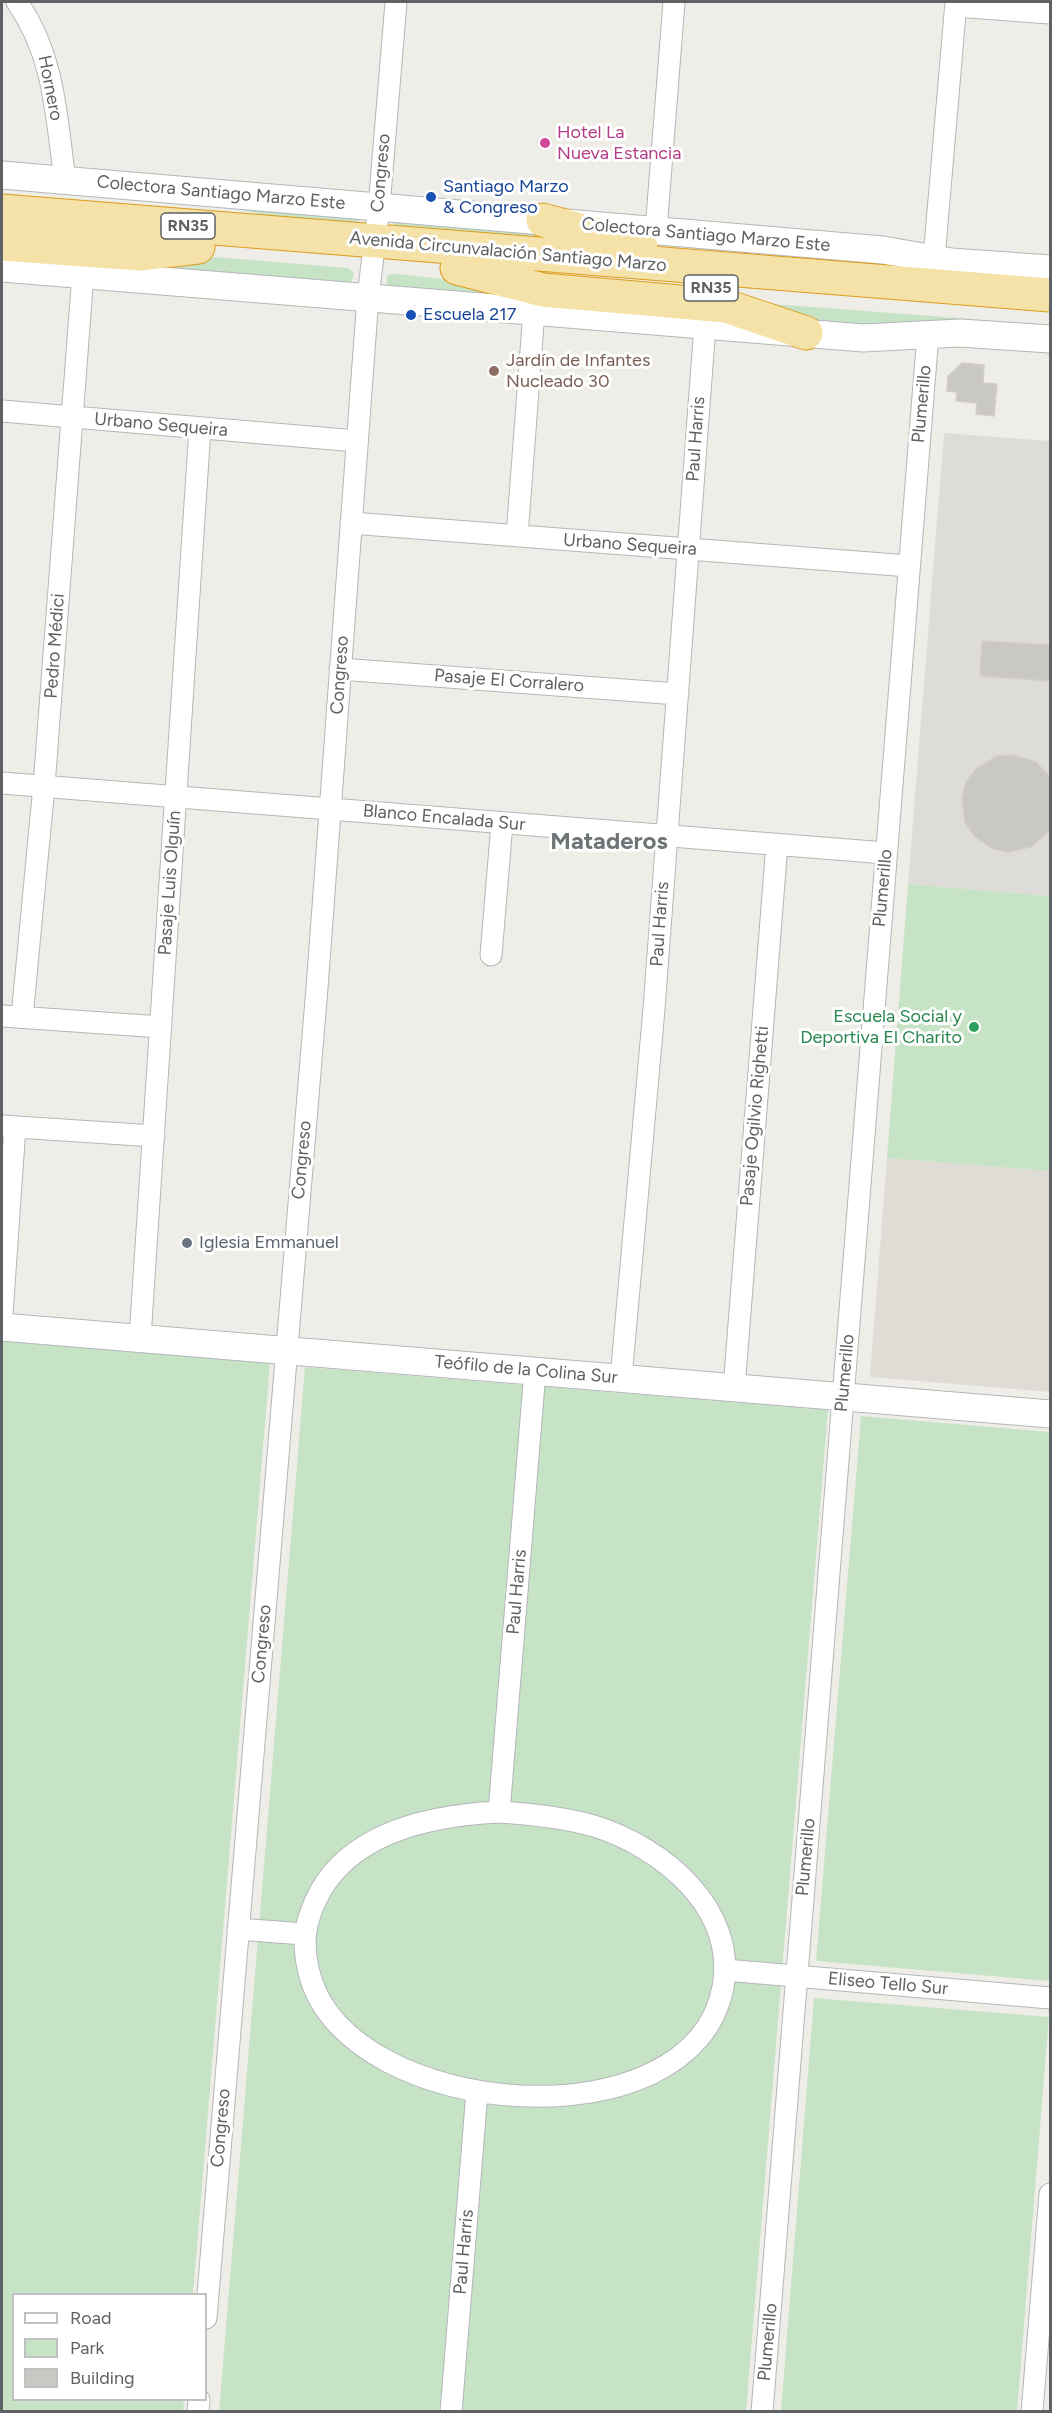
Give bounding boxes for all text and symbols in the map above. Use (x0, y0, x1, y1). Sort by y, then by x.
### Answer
street label: Hornero (33, 53, 67, 123)
place label: Hotel La Nueva Estancia (557, 122, 681, 164)
street label: Congreso (367, 133, 395, 213)
marker: Hotel La Nueva Estancia (538, 136, 552, 150)
street label: Colectora Santiago Marzo Este (96, 171, 346, 215)
place label: Santiago Marzo & Congreso (443, 176, 569, 219)
marker: Santiago Marzo & Congreso (424, 190, 438, 204)
road number: RN35 (161, 213, 215, 239)
street label: Colectora Santiago Marzo Este (581, 213, 831, 257)
street label: Avenida Circunvalación Santiago Marzo (349, 227, 667, 277)
road number: RN35 (684, 275, 738, 301)
place label: Escuela 217 (423, 304, 516, 326)
marker: Escuela 217 (404, 308, 418, 322)
place label: Jardín de Infantes Nucleado 30 (506, 350, 650, 392)
marker: Jardín de Infantes Nucleado 30 (487, 364, 501, 378)
street label: Plumerillo (908, 364, 936, 444)
street label: Paul Harris (682, 396, 710, 482)
street label: Urbano Sequeira (93, 408, 229, 442)
street label: Urbano Sequeira (562, 530, 698, 560)
street label: Pedro Médici (41, 593, 69, 699)
street label: Congreso (326, 635, 354, 715)
street label: Pasaje El Corralero (433, 665, 585, 697)
street label: Blanco Encalada Sur (362, 800, 526, 836)
street label: Pasaje Luis Olguín (154, 810, 186, 956)
district label: Mataderos (550, 828, 668, 856)
street label: Plumerillo (869, 848, 897, 928)
street label: Paul Harris (646, 881, 674, 967)
place label: Escuela Social y Deportiva El Charito (800, 1006, 962, 1048)
marker: Escuela Social y Deportiva El Charito (967, 1020, 981, 1034)
street label: Pasaje Ogilvio Righetti (736, 1025, 774, 1207)
street label: Congreso (288, 1120, 316, 1200)
place label: Iglesia Emmanuel (199, 1232, 339, 1254)
marker: Iglesia Emmanuel (180, 1236, 194, 1250)
street label: Plumerillo (831, 1333, 859, 1413)
street label: Teófilo de la Colina Sur (434, 1351, 618, 1389)
street label: Paul Harris (503, 1549, 531, 1635)
street label: Congreso (248, 1604, 276, 1684)
street label: Plumerillo (792, 1817, 820, 1897)
street label: Eliseo Tello Sur (827, 1968, 949, 2000)
street label: Congreso (207, 2088, 235, 2168)
street label: Paul Harris (450, 2209, 478, 2295)
legend (12, 2293, 207, 2401)
street label: Plumerillo (754, 2302, 782, 2382)
text: Road (70, 2307, 111, 2329)
text: Park (70, 2337, 104, 2359)
text: Building (70, 2367, 135, 2389)

